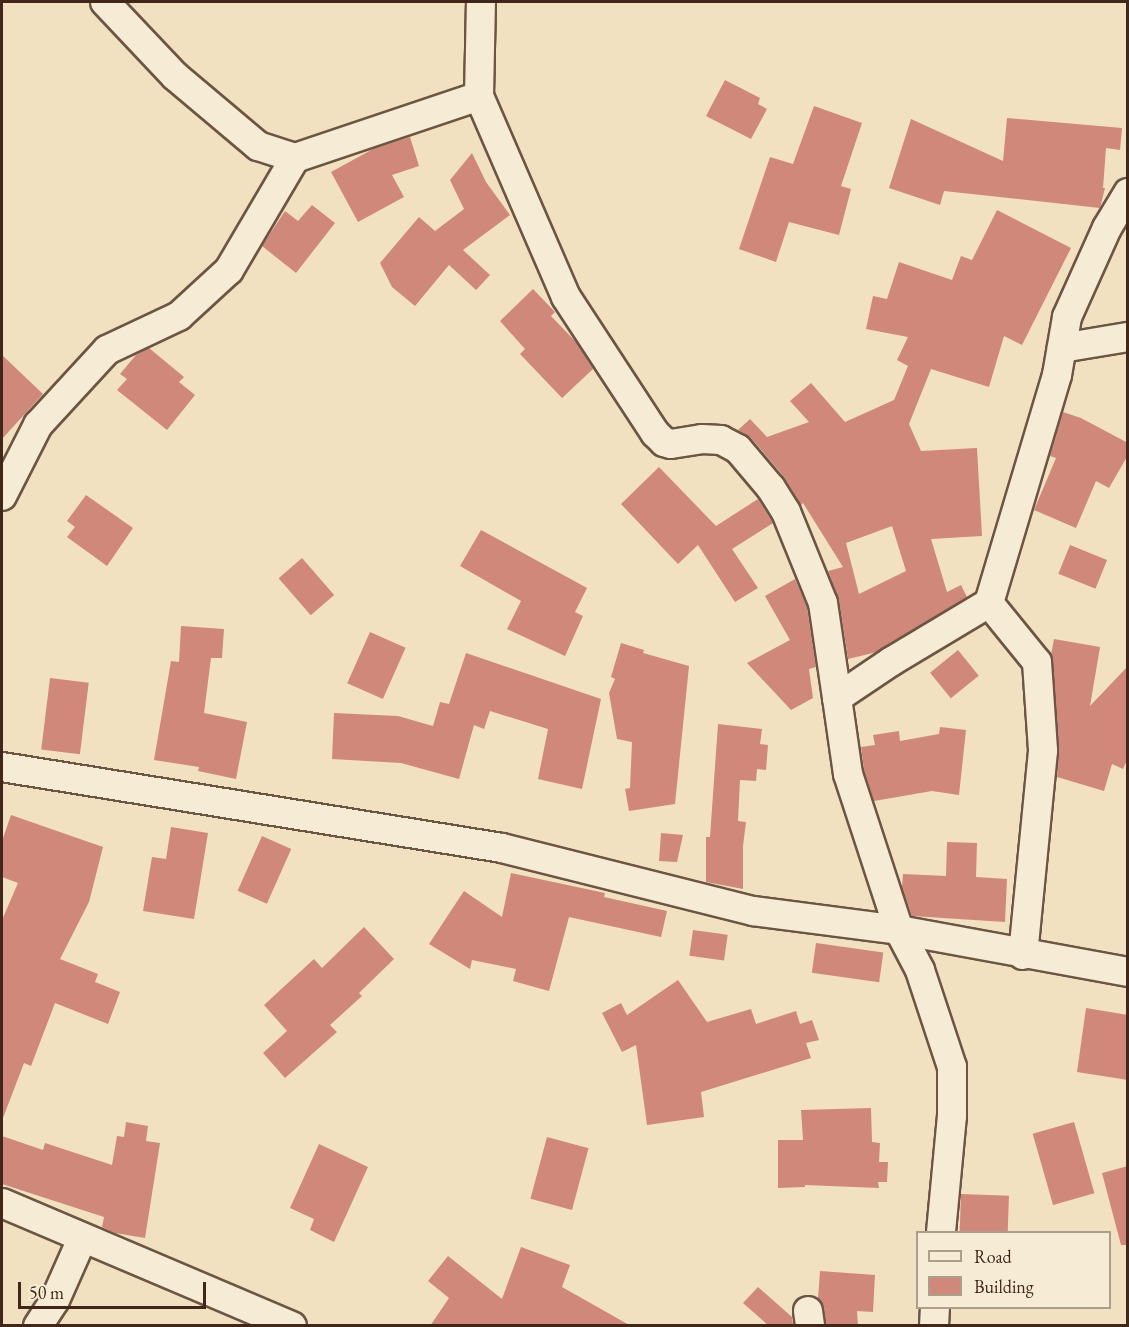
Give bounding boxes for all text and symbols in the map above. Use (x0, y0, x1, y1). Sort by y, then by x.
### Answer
legend (916, 1231, 1111, 1309)
text: Road (974, 1245, 1012, 1268)
scale bar (21, 1270, 208, 1308)
text: Building (974, 1275, 1034, 1298)
text: 50 m (29, 1281, 64, 1304)

